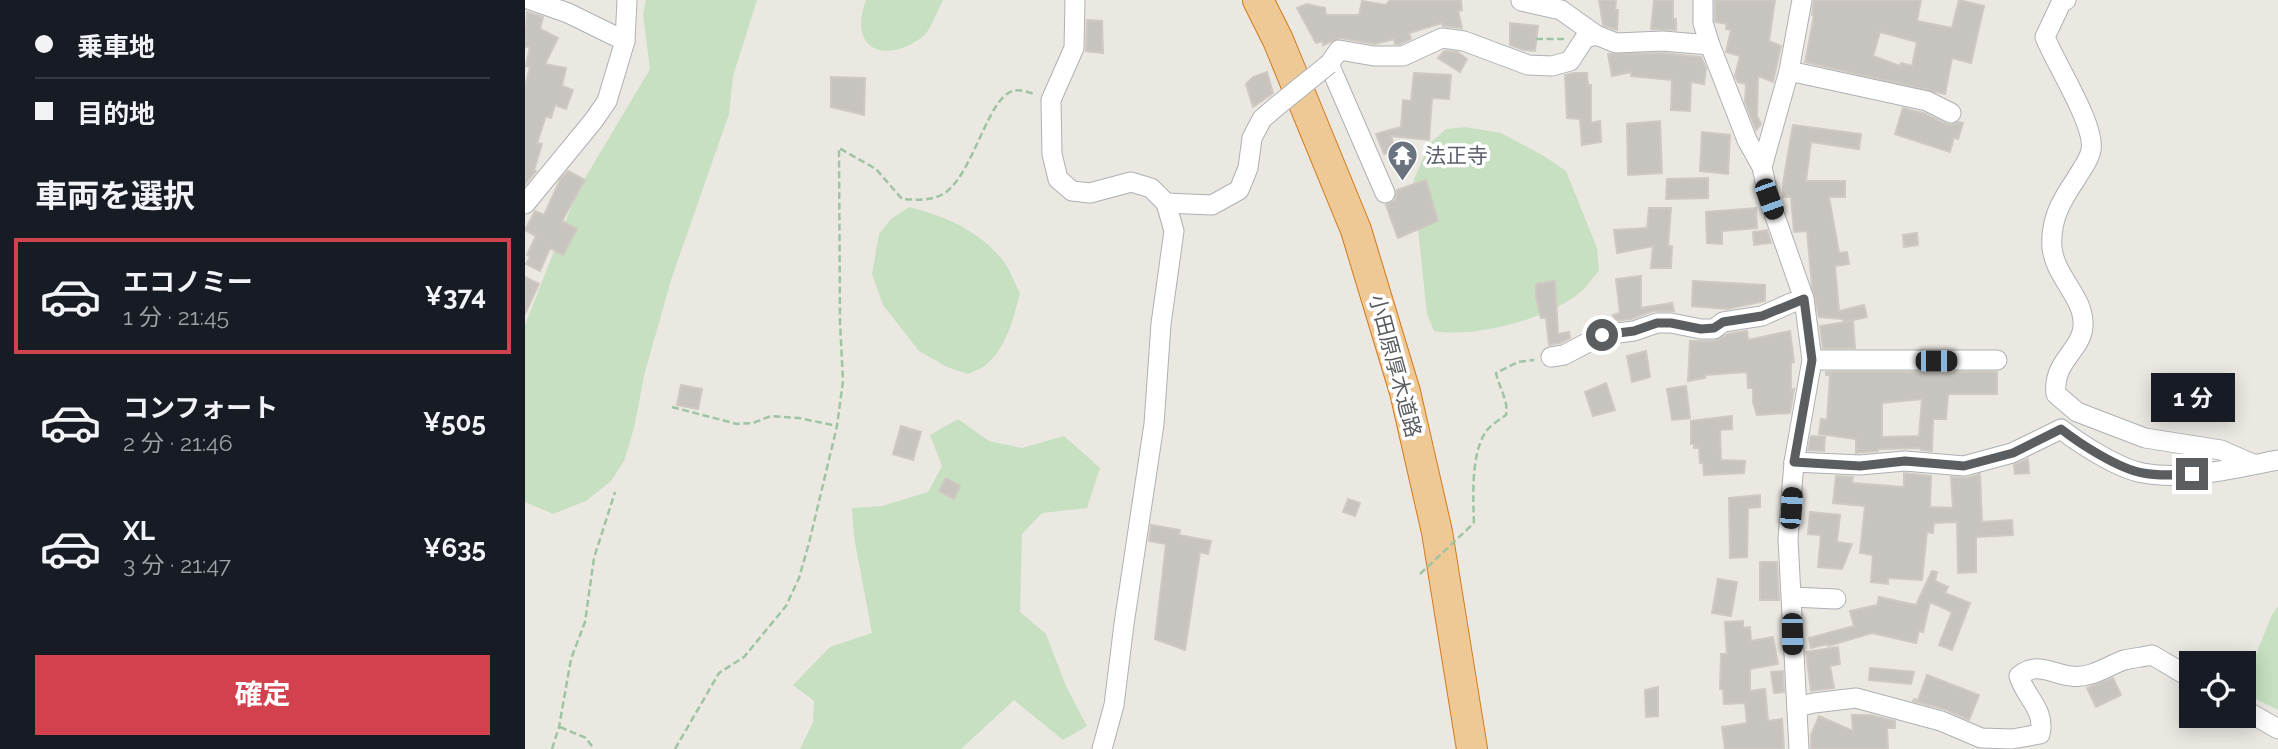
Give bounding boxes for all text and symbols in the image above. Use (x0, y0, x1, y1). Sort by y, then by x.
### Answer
text: 乗車地 (77, 32, 155, 62)
text: 目的地 (77, 99, 155, 129)
temple icon: 法正寺 (1385, 139, 1419, 183)
place label: 法正寺 (1425, 143, 1488, 168)
car (1752, 176, 1787, 222)
text: 車両を選択 (35, 177, 195, 214)
icon: car (39, 265, 102, 328)
text: エコノミー (123, 267, 253, 297)
text: ¥374 (425, 281, 486, 311)
street label: 小田原厚木道路 (1364, 292, 1427, 440)
text: 1 分 · 21:45 (123, 303, 229, 330)
route start (1586, 319, 1618, 351)
car (1916, 351, 1958, 372)
callout: 1 分 (2150, 372, 2234, 421)
text: 1 分 (2173, 384, 2213, 411)
icon: car (39, 391, 102, 454)
text: コンフォート (123, 393, 278, 423)
text: ¥505 (423, 407, 486, 437)
text: 2 分 · 21:46 (123, 429, 233, 456)
route end (2176, 458, 2208, 490)
car (1780, 486, 1803, 530)
text: XL (123, 516, 155, 546)
icon: car (39, 517, 102, 580)
text: ¥635 (423, 533, 486, 563)
text: 3 分 · 21:47 (123, 551, 231, 578)
car (1782, 613, 1803, 655)
map controls (2179, 651, 2256, 728)
button: locate (2179, 651, 2256, 728)
button: 確定 (35, 655, 490, 735)

